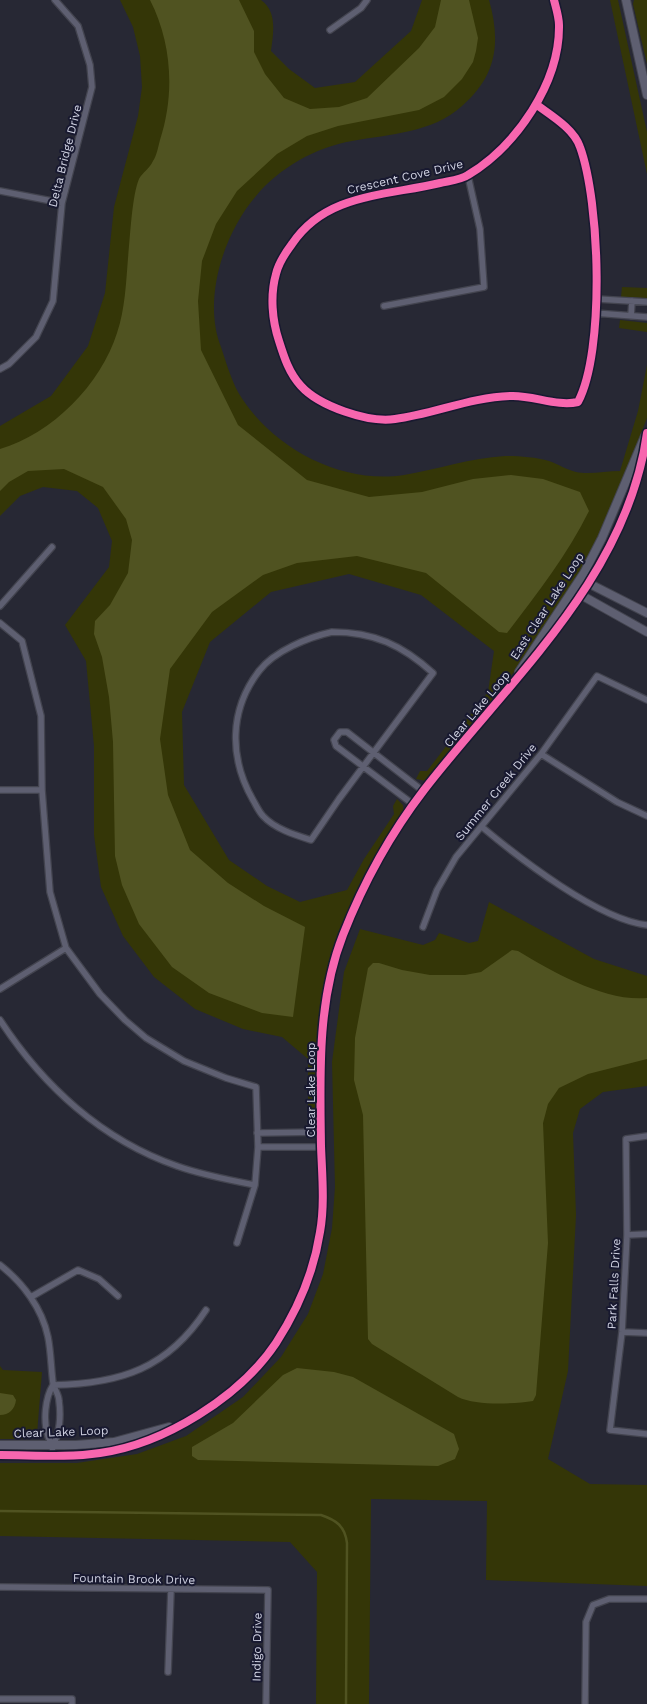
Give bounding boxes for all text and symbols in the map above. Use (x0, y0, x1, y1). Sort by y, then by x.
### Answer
street label: Delta Bridge Drive (45, 103, 85, 209)
street label: Crescent Cove Drive (346, 157, 465, 197)
street label: East Clear Lake Loop (507, 550, 587, 662)
street label: Clear Lake Loop (441, 668, 513, 750)
street label: Summer Creek Drive (453, 741, 539, 843)
street label: Clear Lake Loop (304, 1043, 318, 1137)
street label: Park Falls Drive (605, 1238, 623, 1330)
street label: Clear Lake Loop (13, 1423, 109, 1441)
street label: Fountain Brook Drive (73, 1571, 195, 1587)
street label: Indigo Drive (249, 1612, 265, 1682)

